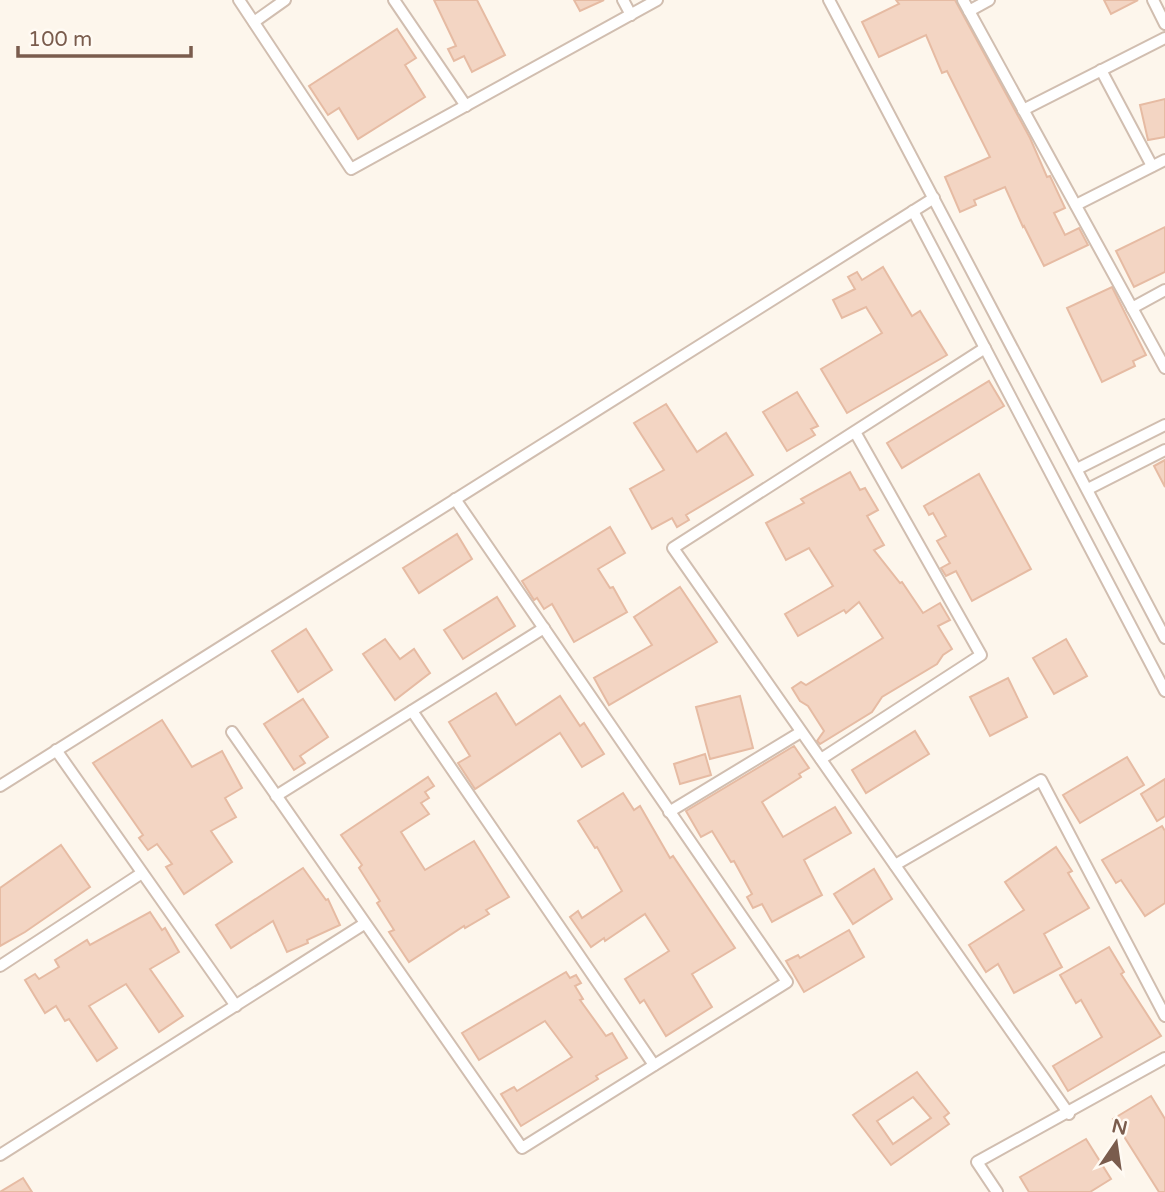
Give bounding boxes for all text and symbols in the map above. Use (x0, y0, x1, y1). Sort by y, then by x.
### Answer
scale bar (18, 14, 191, 58)
text: 100 m (28, 27, 92, 52)
north arrow (1081, 1108, 1151, 1178)
text: N (1110, 1115, 1130, 1140)

